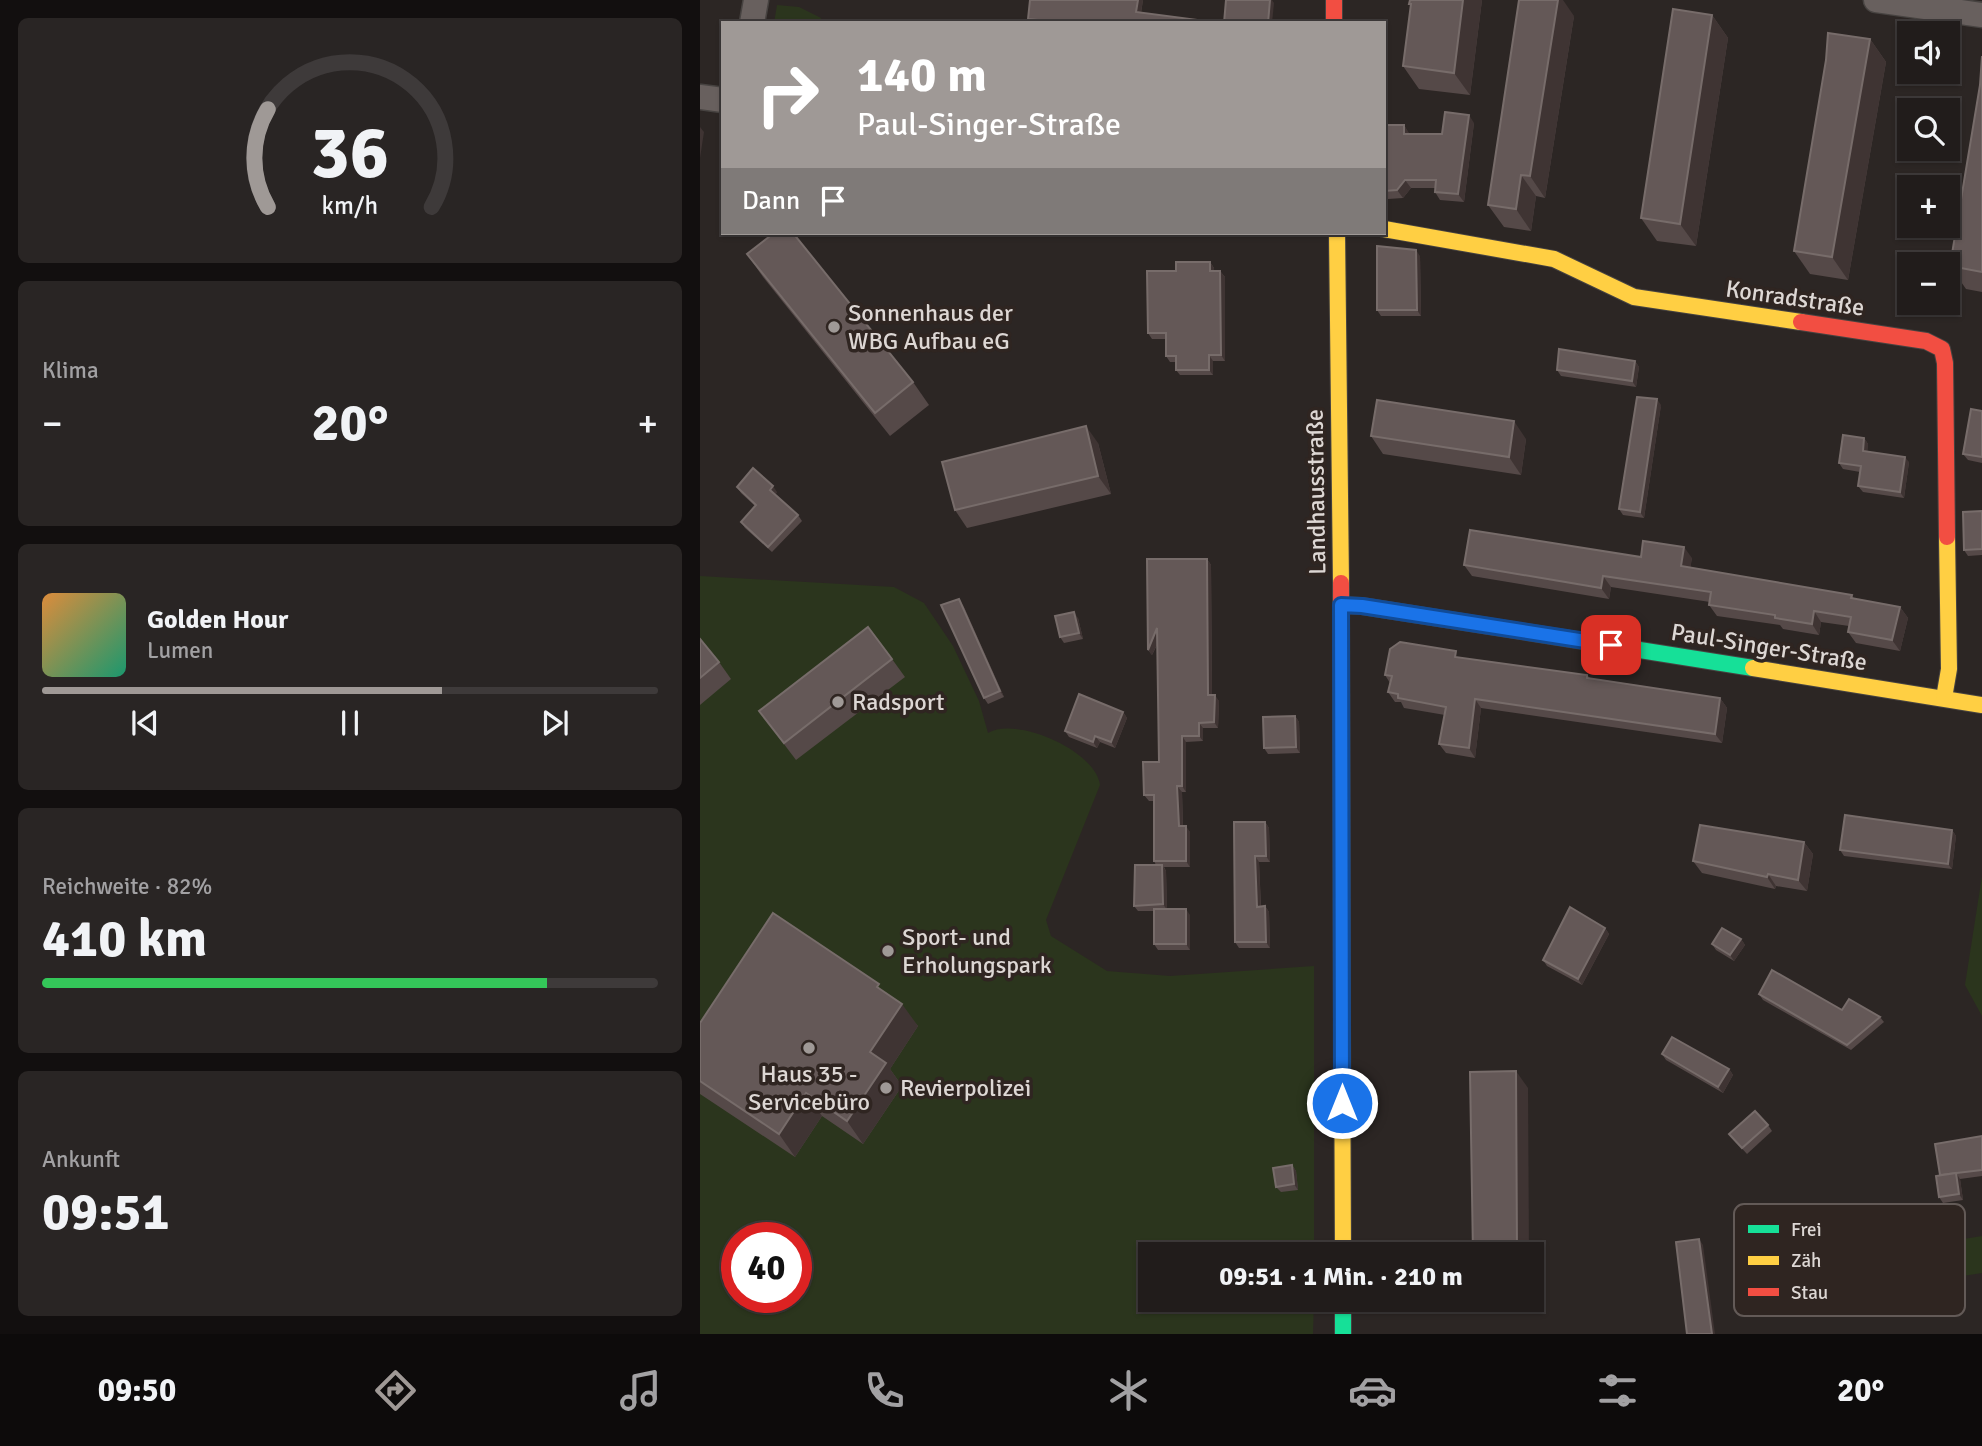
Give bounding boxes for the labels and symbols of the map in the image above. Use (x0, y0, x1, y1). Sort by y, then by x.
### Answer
street label: Konradstraße (1724, 273, 1866, 323)
place label: Sonnenhaus der WBG Aufbau eG (848, 298, 1013, 356)
marker: Sonnenhaus der WBG Aufbau eG (826, 319, 842, 335)
street label: Landhausstraße (1300, 409, 1332, 575)
pin (1581, 615, 1641, 675)
street label: Paul-Singer-Straße (1669, 617, 1869, 677)
place label: Radsport (852, 687, 944, 717)
marker: Radsport (830, 694, 846, 710)
place label: Sport- und Erholungspark (902, 922, 1052, 980)
marker: Sport- und Erholungspark (880, 943, 896, 959)
marker: Haus 35 - Servicebüro (801, 1040, 817, 1056)
place label: Haus 35 - Servicebüro (748, 1059, 870, 1117)
position arrow (1305, 1066, 1379, 1140)
place label: Revierpolizei (900, 1073, 1031, 1103)
marker: Revierpolizei (878, 1080, 894, 1096)
legend (1734, 1204, 1965, 1316)
text: Frei (1791, 1218, 1822, 1242)
speed limit sign: 40 (721, 1222, 812, 1313)
text: Zäh (1791, 1249, 1821, 1273)
text: Stau (1791, 1281, 1828, 1305)

